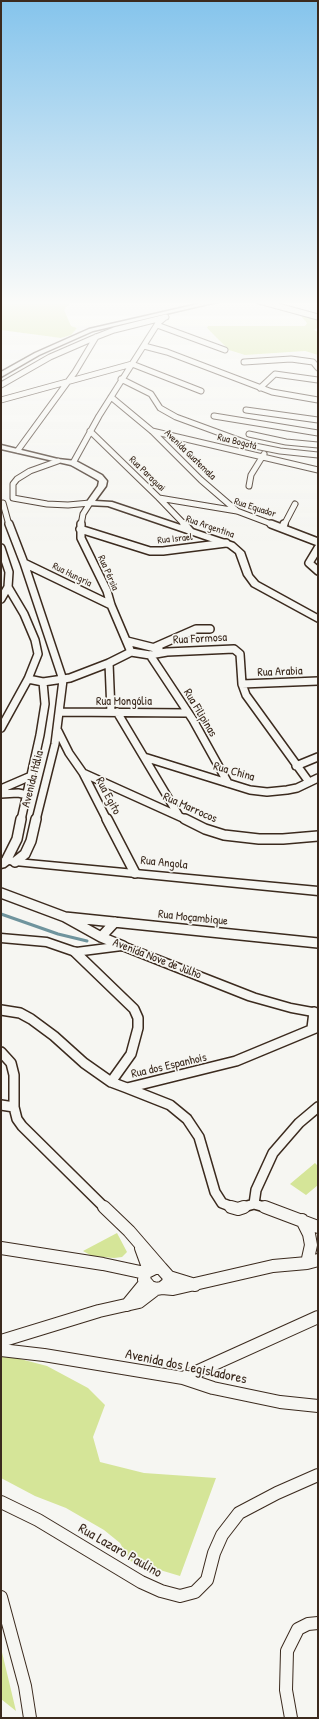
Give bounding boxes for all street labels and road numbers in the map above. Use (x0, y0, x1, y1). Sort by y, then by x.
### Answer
street label: Avenida Guatemala (162, 427, 218, 483)
street label: Rua Bogotá (216, 431, 258, 453)
street label: Rua Paraguai (126, 454, 168, 494)
street label: Rua Equador (232, 496, 278, 520)
street label: Rua Argentina (184, 513, 236, 541)
street label: Rua Israel (157, 531, 193, 547)
street label: Rua Pérsia (95, 553, 121, 593)
street label: Rua Hungria (50, 560, 94, 590)
street label: Rua Formosa (173, 630, 227, 648)
street label: Rua Arabia (257, 664, 303, 680)
street label: Rua Filipinas (180, 686, 220, 740)
street label: Rua Mongólia (96, 695, 152, 709)
street label: Avenida Itália (19, 749, 47, 809)
street label: Rua China (212, 759, 256, 785)
street label: Rua Egito (92, 775, 124, 817)
street label: Rua Marrocos (161, 790, 219, 826)
street label: Rua Angola (140, 853, 188, 873)
street label: Rua Moçambique (157, 907, 229, 929)
street label: Avenida Nove de Julho (111, 935, 203, 983)
street label: Rua dos Espanhois (130, 1050, 208, 1082)
street label: Avenida dos Legisladores (124, 1346, 248, 1388)
street label: Rua Lazaro Paulino (75, 1520, 165, 1582)

